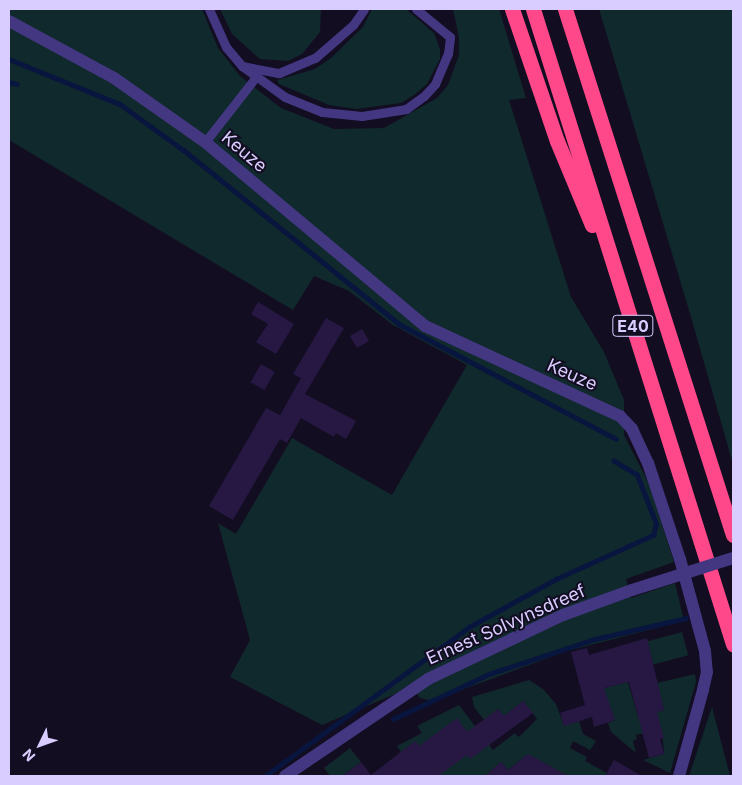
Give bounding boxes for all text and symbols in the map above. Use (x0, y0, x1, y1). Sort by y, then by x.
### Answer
street label: Keuze (217, 127, 271, 177)
road number: E40 (612, 312, 654, 340)
street label: Keuze (544, 354, 600, 396)
street label: Ernest Solvynsdreef (423, 580, 589, 670)
north arrow (15, 720, 65, 770)
text: N (19, 746, 38, 765)

